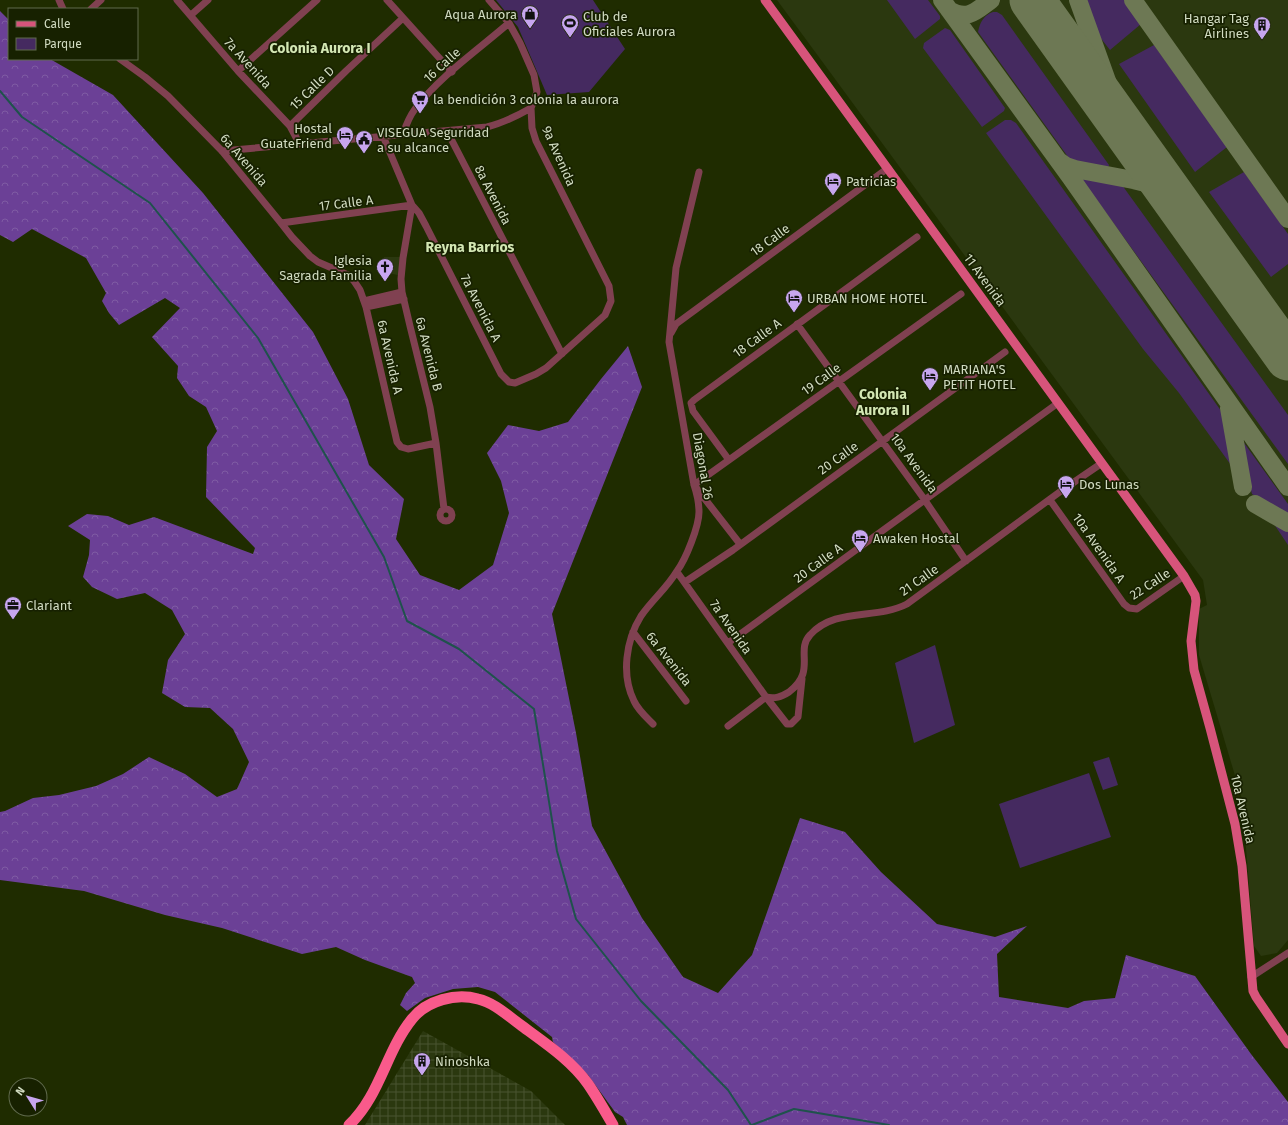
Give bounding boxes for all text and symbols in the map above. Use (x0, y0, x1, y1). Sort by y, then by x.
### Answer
shop icon: Aqua Aurora (520, 4, 540, 29)
place label: Aqua Aurora (445, 7, 517, 22)
legend (8, 8, 138, 60)
place label: Club de Oficiales Aurora (583, 9, 676, 39)
place label: Hangar Tag Airlines (1184, 11, 1249, 41)
sports icon: Club de Oficiales Aurora (560, 13, 580, 38)
building icon: Hangar Tag Airlines (1252, 15, 1272, 40)
text: Calle (44, 17, 71, 31)
street label: 7a Avenida (221, 35, 275, 91)
text: Parque (44, 37, 82, 51)
district label: Colonia Aurora I (269, 40, 371, 57)
street label: 16 Calle (420, 44, 464, 86)
street label: 15 Calle D (287, 63, 337, 113)
supermarket icon: la bendición 3 colonia la aurora (410, 89, 430, 114)
place label: la bendición 3 colonia la aurora (433, 92, 619, 107)
place label: Hostal GuateFriend (260, 121, 332, 151)
street label: 9a Avenida (539, 124, 579, 188)
hotel icon: Hostal GuateFriend (335, 125, 355, 150)
place label: VISEGUA Seguridad a su alcance (377, 125, 489, 155)
public building icon: VISEGUA Seguridad a su alcance (354, 129, 374, 154)
street label: 6a Avenida (217, 131, 271, 189)
street label: 8a Avenida (472, 163, 514, 227)
hotel icon: Patricias (823, 171, 843, 196)
place label: Patricias (846, 174, 896, 189)
street label: 17 Calle A (318, 192, 374, 214)
street label: 18 Calle (747, 221, 793, 259)
district label: Reyna Barrios (426, 239, 515, 256)
street label: 11 Avenida (961, 251, 1009, 309)
place label: Iglesia Sagrada Familia (279, 253, 372, 283)
church icon: Iglesia Sagrada Familia (375, 257, 395, 282)
street label: 7a Avenida A (458, 272, 505, 345)
hotel icon: URBAN HOME HOTEL (784, 288, 804, 313)
place label: URBAN HOME HOTEL (807, 291, 927, 306)
street label: 6a Avenida B (413, 315, 445, 393)
street label: 18 Calle A (730, 315, 784, 360)
street label: 6a Avenida A (374, 319, 406, 396)
street label: 19 Calle (799, 360, 843, 398)
place label: MARIANA'S PETIT HOTEL (943, 362, 1016, 392)
hotel icon: MARIANA'S PETIT HOTEL (920, 366, 940, 391)
district label: Colonia Aurora II (855, 386, 910, 419)
street label: 10a Avenida (887, 430, 941, 496)
street label: Diagonal 26 (690, 431, 716, 501)
street label: 20 Calle (815, 438, 861, 478)
hotel icon: Dos Lunas (1056, 474, 1076, 499)
place label: Dos Lunas (1079, 477, 1139, 492)
street label: 10a Avenida A (1070, 510, 1129, 586)
hotel icon: Awaken Hostal (850, 528, 870, 553)
place label: Awaken Hostal (873, 531, 959, 546)
street label: 20 Calle A (791, 540, 846, 586)
street label: 21 Calle (897, 561, 941, 599)
street label: 22 Calle (1127, 565, 1173, 603)
office icon: Clariant (3, 595, 23, 620)
street label: 7a Avenida (707, 597, 755, 657)
place label: Clariant (26, 598, 72, 613)
street label: 6a Avenida (643, 629, 695, 689)
street label: 10a Avenida (1228, 773, 1258, 845)
building icon: Ninoshka (412, 1051, 432, 1076)
place label: Ninoshka (435, 1054, 490, 1069)
north arrow (8, 1077, 48, 1117)
text: N (13, 1084, 28, 1098)

